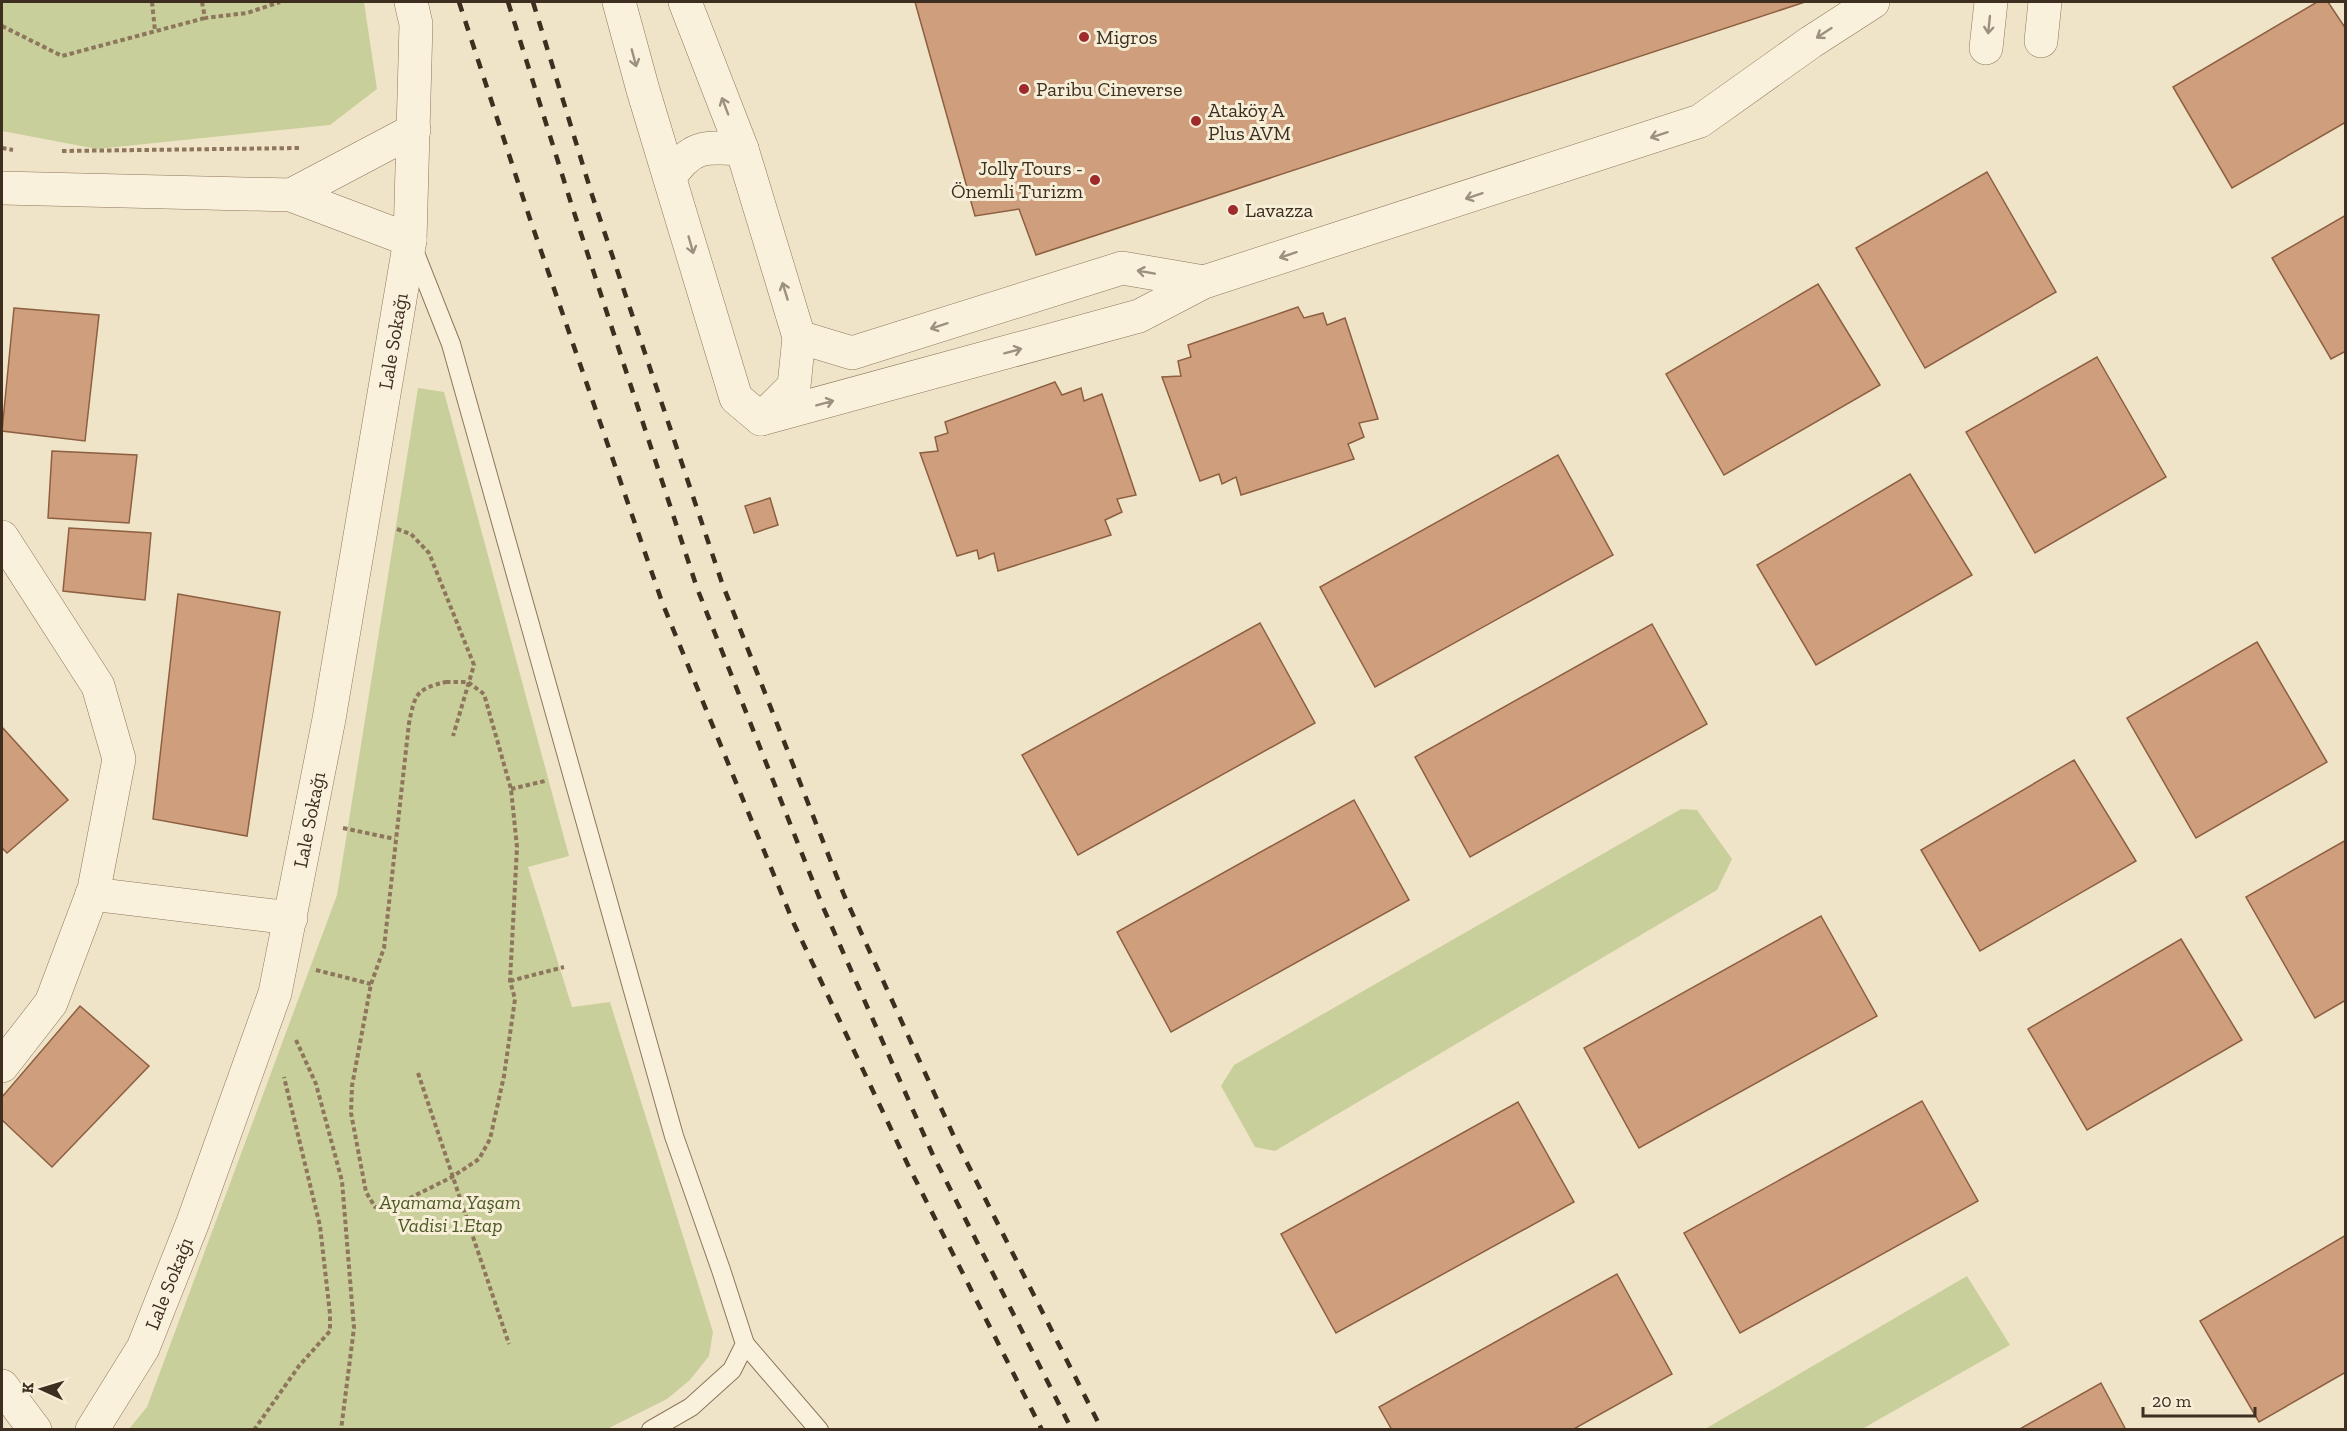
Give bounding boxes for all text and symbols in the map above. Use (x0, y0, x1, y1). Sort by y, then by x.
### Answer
one-way arrow (1983, 14, 1994, 34)
place label: Migros (1096, 25, 1158, 49)
one-way arrow (1816, 28, 1833, 40)
marker: Migros (1077, 30, 1091, 44)
one-way arrow (629, 48, 641, 67)
place label: Paribu Cineverse (1036, 77, 1182, 101)
marker: Paribu Cineverse (1017, 82, 1031, 96)
one-way arrow (719, 97, 730, 115)
place label: Ataköy A Plus AVM (1208, 98, 1291, 145)
marker: Ataköy A Plus AVM (1189, 114, 1203, 128)
one-way arrow (1650, 130, 1669, 141)
place label: Jolly Tours - Önemli Turizm (951, 156, 1084, 203)
marker: Jolly Tours - Önemli Turizm (1088, 173, 1102, 187)
one-way arrow (1465, 191, 1484, 202)
place label: Lavazza (1245, 198, 1314, 222)
marker: Lavazza (1226, 203, 1240, 217)
one-way arrow (685, 235, 697, 254)
one-way arrow (1279, 250, 1298, 261)
one-way arrow (1137, 266, 1157, 277)
one-way arrow (779, 282, 790, 301)
street label: Lale Sokağı (373, 291, 413, 391)
one-way arrow (930, 321, 949, 332)
one-way arrow (1003, 345, 1022, 357)
one-way arrow (815, 397, 834, 409)
street label: Lale Sokağı (288, 769, 330, 870)
park label: Ayamama Yaşam Vadisi 1.Etap (378, 1190, 521, 1237)
street label: Lale Sokağı (139, 1233, 198, 1333)
north arrow (12, 1359, 72, 1419)
scale bar (2143, 1380, 2256, 1418)
text: K (18, 1382, 37, 1394)
text: 20 m (2152, 1390, 2192, 1412)

